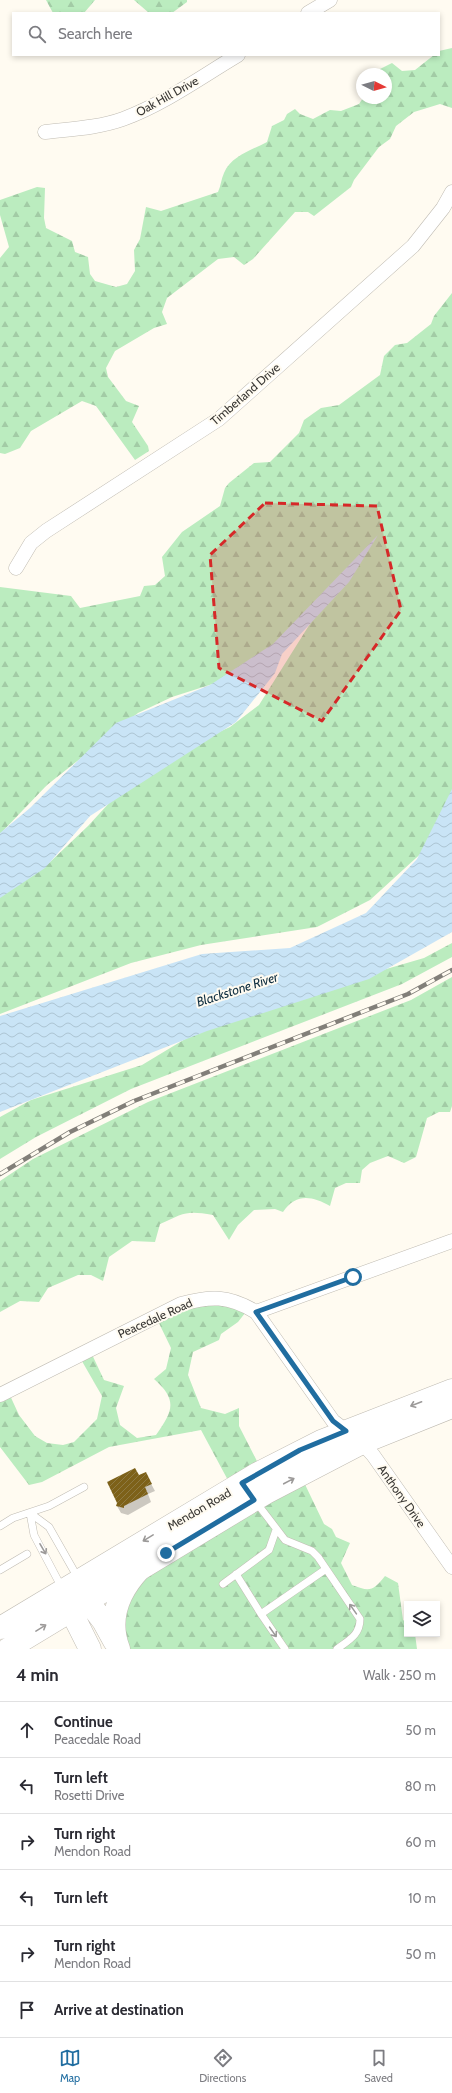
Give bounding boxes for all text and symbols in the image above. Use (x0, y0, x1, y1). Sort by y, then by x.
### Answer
search box (12, 12, 440, 56)
icon: search (26, 23, 48, 45)
text: Search here (58, 25, 133, 43)
north arrow (356, 68, 392, 104)
street label: Oak Hill Drive (133, 73, 201, 119)
street label: Timberland Drive (207, 360, 283, 428)
water label: Blackstone River (194, 968, 281, 1010)
route start (344, 1268, 362, 1286)
street label: Peacedale Road (115, 1295, 195, 1341)
one-way arrow (410, 1401, 422, 1408)
street label: Anthony Drive (375, 1462, 429, 1530)
one-way arrow (282, 1477, 294, 1485)
street label: Mendon Road (164, 1485, 234, 1533)
one-way arrow (142, 1535, 154, 1543)
one-way arrow (39, 1543, 47, 1555)
route end (157, 1544, 175, 1562)
map controls (404, 1601, 440, 1637)
button: layers (404, 1601, 440, 1637)
one-way arrow (349, 1604, 357, 1615)
one-way arrow (36, 1624, 47, 1633)
one-way arrow (269, 1626, 277, 1637)
text: 4 min (16, 1665, 59, 1685)
text: Walk · 250 m (363, 1667, 436, 1683)
text: Continue (54, 1713, 113, 1731)
icon: ahead (16, 1719, 38, 1741)
text: 50 m (406, 1722, 436, 1738)
text: Peacedale Road (54, 1731, 141, 1747)
text: Turn left (54, 1769, 108, 1787)
icon: left (16, 1775, 38, 1797)
text: 80 m (405, 1778, 436, 1794)
text: Rosetti Drive (54, 1787, 124, 1803)
text: Turn right (54, 1825, 115, 1843)
icon: right (16, 1831, 38, 1853)
text: 60 m (405, 1834, 436, 1850)
text: Mendon Road (54, 1843, 131, 1859)
icon: left (16, 1887, 38, 1909)
text: Turn left (54, 1889, 108, 1907)
text: 10 m (408, 1890, 436, 1906)
text: Turn right (54, 1937, 115, 1955)
icon: right (16, 1943, 38, 1965)
text: 50 m (406, 1946, 436, 1962)
text: Mendon Road (54, 1955, 131, 1971)
icon: arrive (16, 1999, 38, 2021)
text: Arrive at destination (54, 2001, 184, 2019)
tab: Map (59, 2047, 81, 2085)
tab: Directions (199, 2047, 246, 2085)
tab: Saved (364, 2047, 393, 2085)

